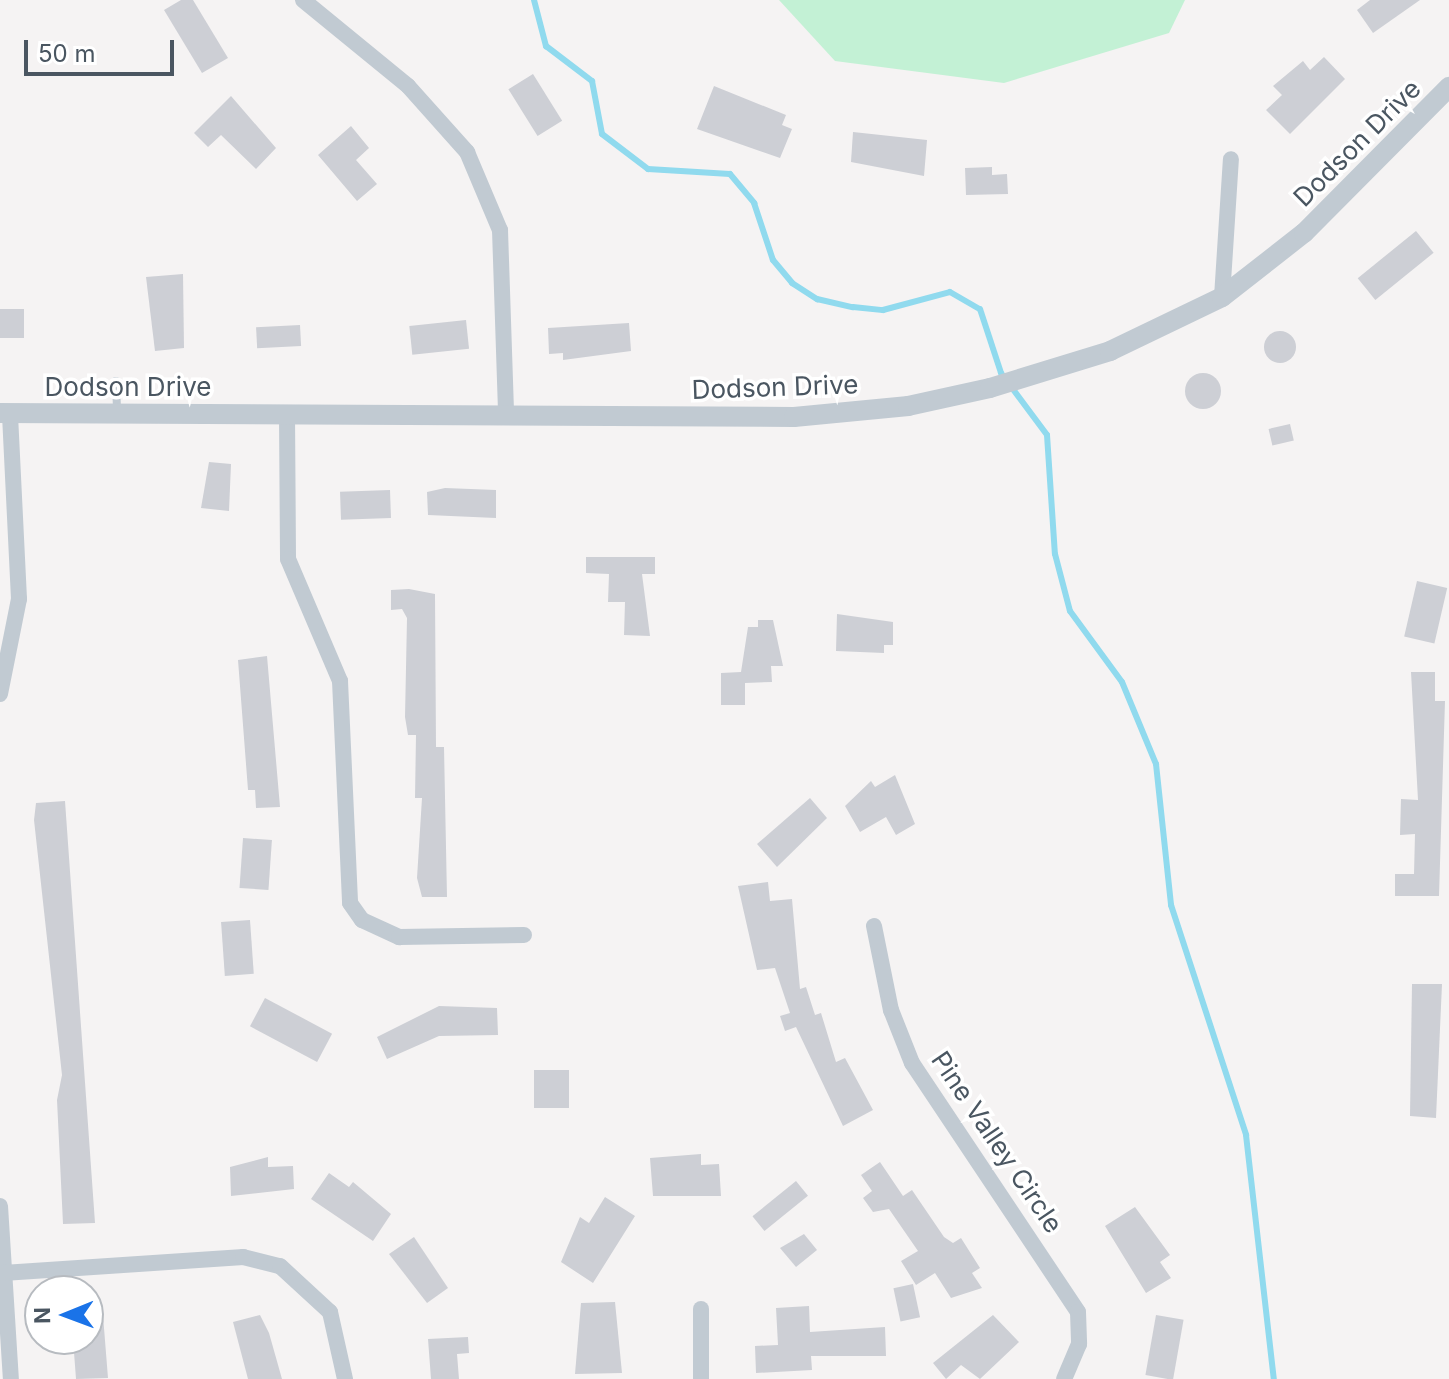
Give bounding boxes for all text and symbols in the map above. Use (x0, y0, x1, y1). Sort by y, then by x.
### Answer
scale bar (28, 24, 178, 74)
text: 50 m (38, 39, 96, 68)
street label: Dodson Drive (1287, 73, 1427, 213)
street label: Dodson Drive (691, 368, 859, 406)
street label: Dodson Drive (45, 371, 211, 403)
street label: Pine Valley Circle (925, 1045, 1069, 1239)
north arrow (24, 1275, 104, 1355)
text: N (29, 1307, 55, 1324)

